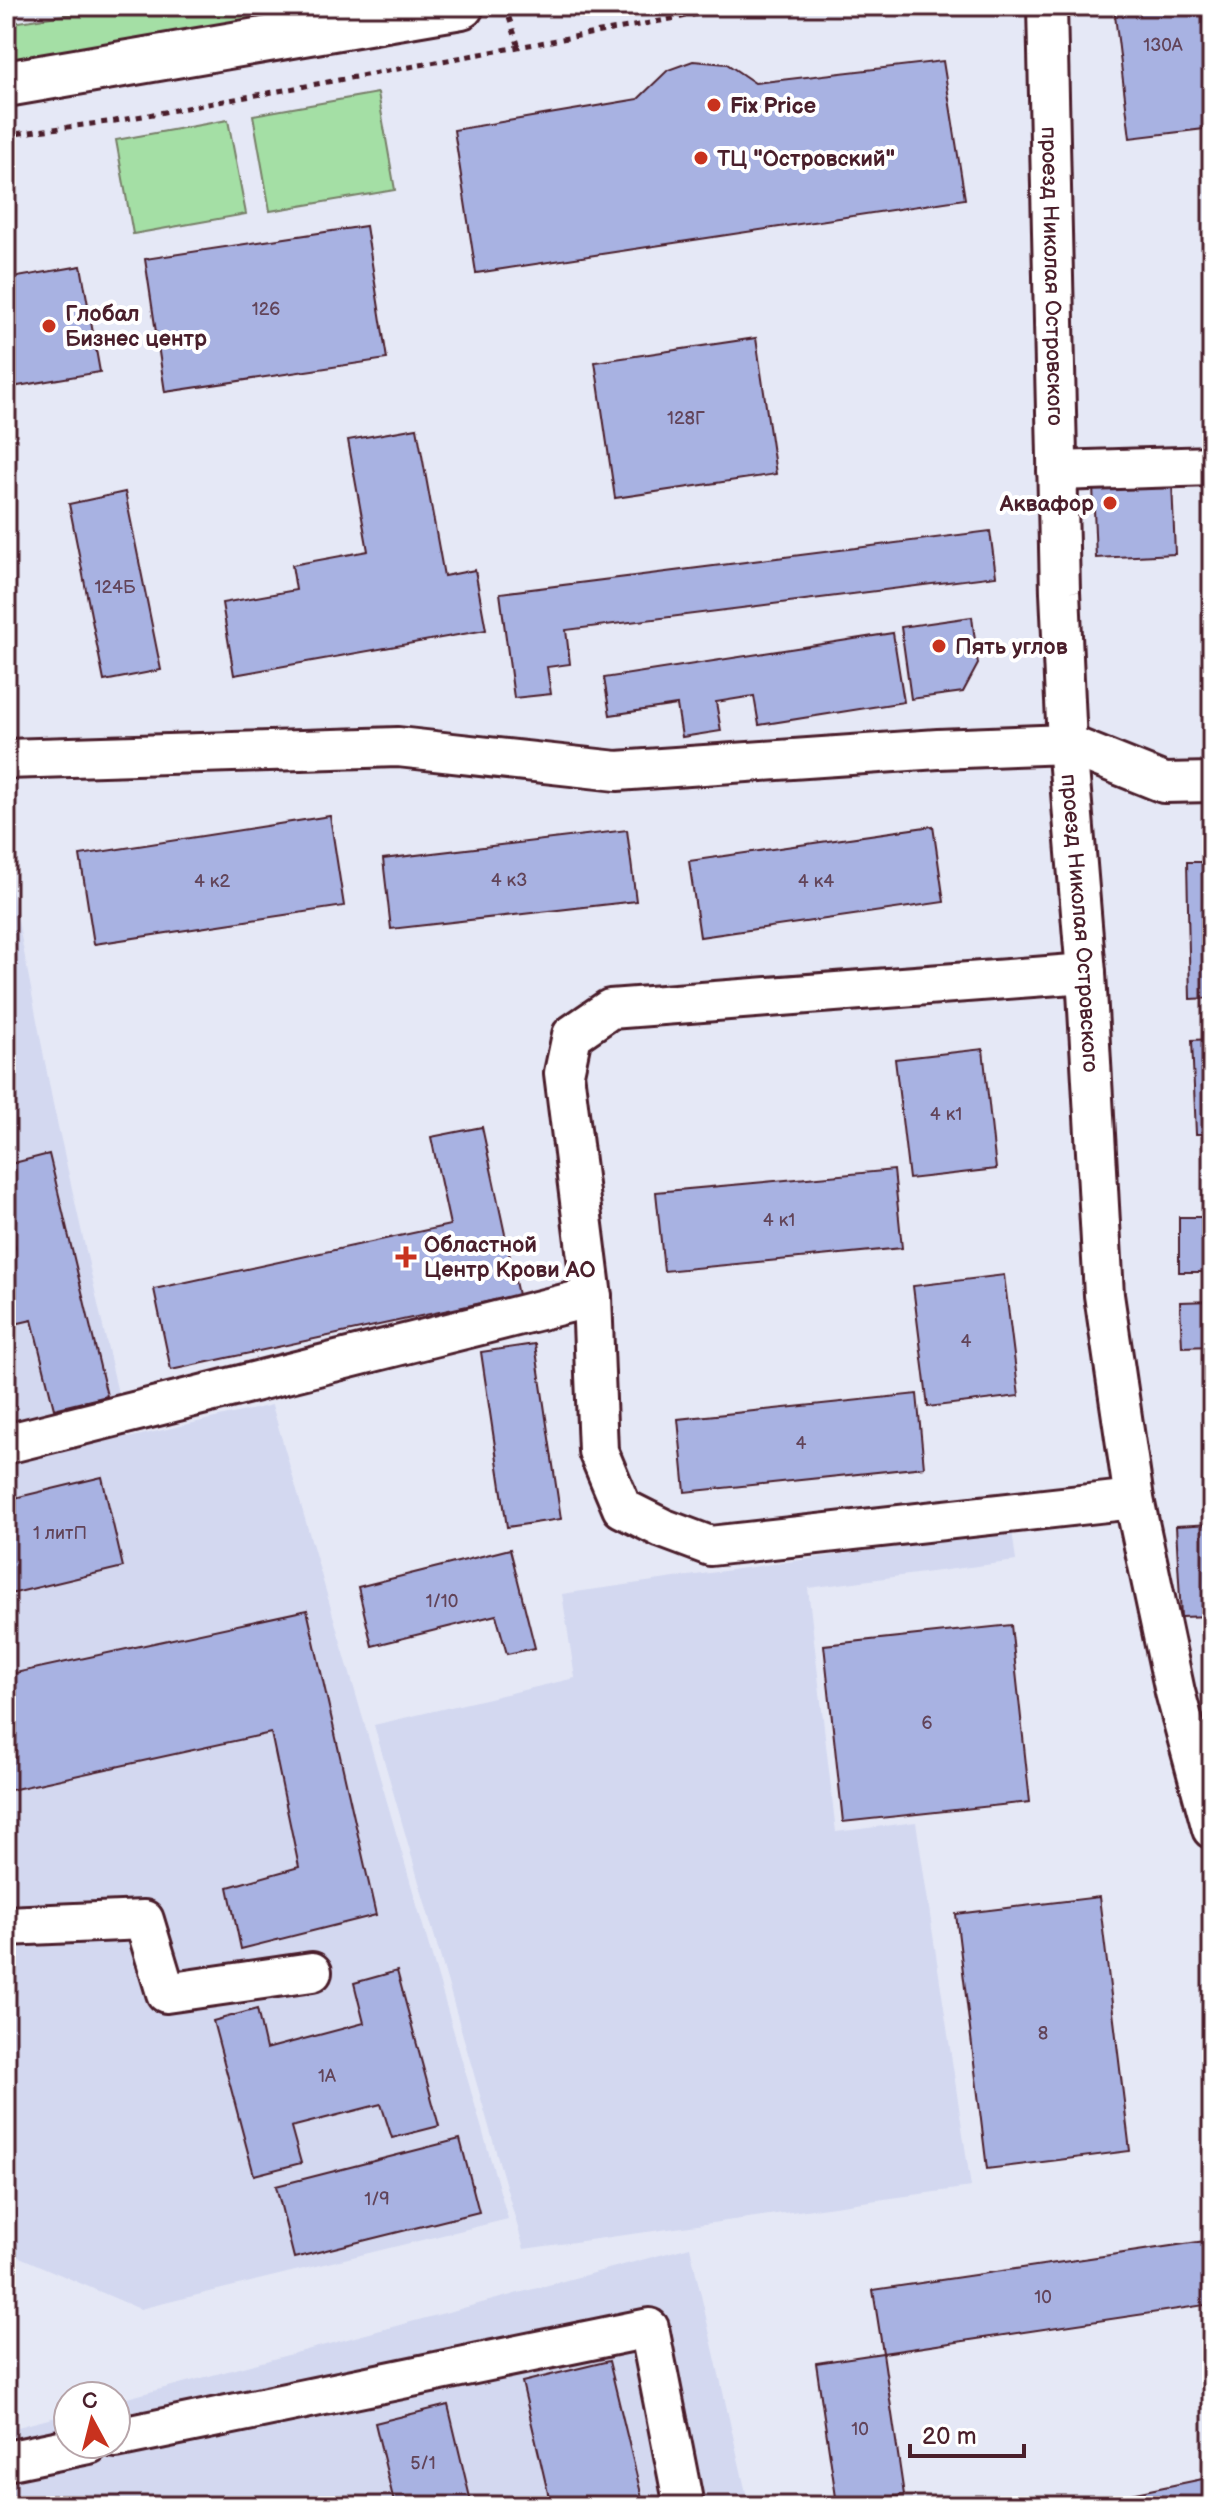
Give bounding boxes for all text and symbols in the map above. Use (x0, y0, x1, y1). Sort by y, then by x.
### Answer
house number: 130А (1143, 35, 1183, 56)
place label: Fix Price (730, 93, 816, 120)
marker: Fix Price (705, 96, 723, 114)
street label: проезд Николая Островского (1035, 126, 1068, 426)
place label: ТЦ "Островский" (717, 146, 895, 173)
marker: ТЦ "Островский" (692, 149, 710, 167)
house number: 126 (252, 299, 280, 320)
place label: Глобал Бизнес центр (65, 301, 207, 353)
marker: Глобал Бизнес центр (40, 317, 58, 335)
house number: 128Г (667, 408, 705, 429)
place label: Аквафор (999, 491, 1094, 518)
marker: Аквафор (1101, 494, 1119, 512)
house number: 124Б (95, 577, 136, 598)
place label: Пять углов (955, 634, 1068, 661)
marker: Пять углов (930, 637, 948, 655)
street label: проезд Николая Островского (1055, 773, 1104, 1073)
house number: 4 к3 (491, 870, 527, 891)
house number: 4 к2 (194, 871, 230, 892)
house number: 4 к4 (798, 871, 834, 892)
house number: 4 к1 (930, 1104, 962, 1125)
house number: 4 к1 (763, 1210, 795, 1231)
place label: Областной Центр Крови АО (424, 1232, 595, 1284)
marker: Областной Центр Крови АО (395, 1246, 417, 1268)
house number: 4 (961, 1331, 972, 1352)
house number: 4 (796, 1433, 807, 1454)
house number: 1 литП (33, 1523, 87, 1544)
house number: 1/10 (426, 1591, 458, 1612)
house number: 6 (922, 1713, 933, 1734)
house number: 8 (1038, 2023, 1048, 2044)
house number: 1А (318, 2066, 336, 2087)
house number: 1/9 (364, 2189, 390, 2210)
house number: 10 (1034, 2287, 1052, 2308)
north arrow (52, 2380, 132, 2460)
text: С (81, 2387, 99, 2416)
scale bar (910, 2408, 1024, 2458)
house number: 10 (851, 2419, 869, 2440)
text: 20 m (922, 2422, 977, 2451)
house number: 5/1 (410, 2453, 436, 2474)

